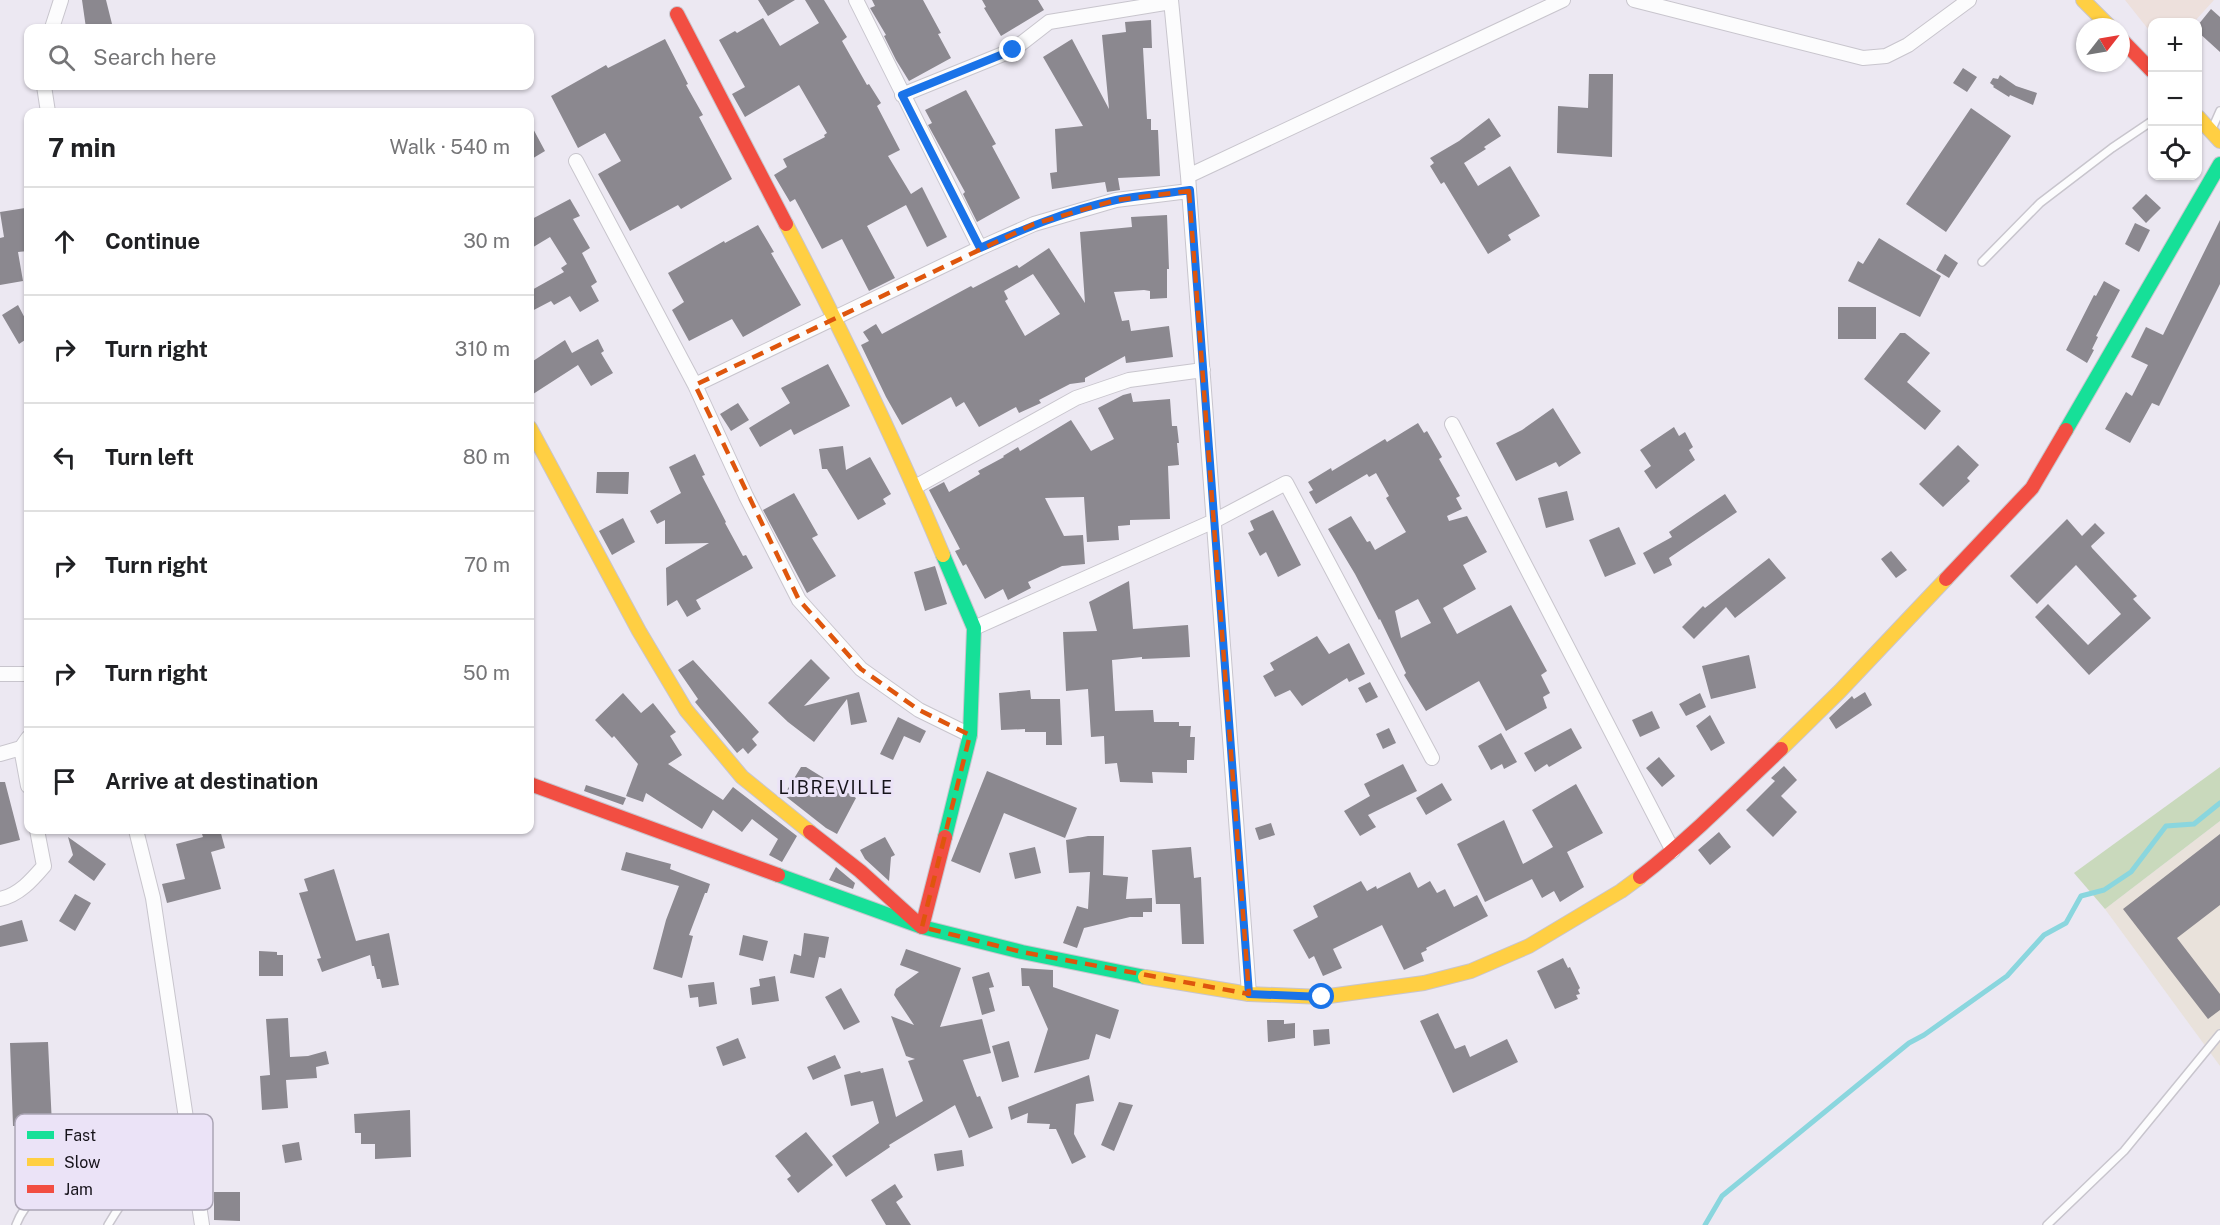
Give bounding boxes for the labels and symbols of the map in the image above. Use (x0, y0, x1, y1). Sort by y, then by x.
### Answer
north arrow (2076, 18, 2130, 72)
route end (999, 36, 1025, 62)
district label: LIBREVILLE (778, 777, 894, 798)
route start (1308, 983, 1334, 1009)
legend (15, 1114, 213, 1210)
text: Fast (64, 1126, 96, 1145)
text: Slow (64, 1153, 101, 1172)
text: Jam (64, 1180, 93, 1199)

